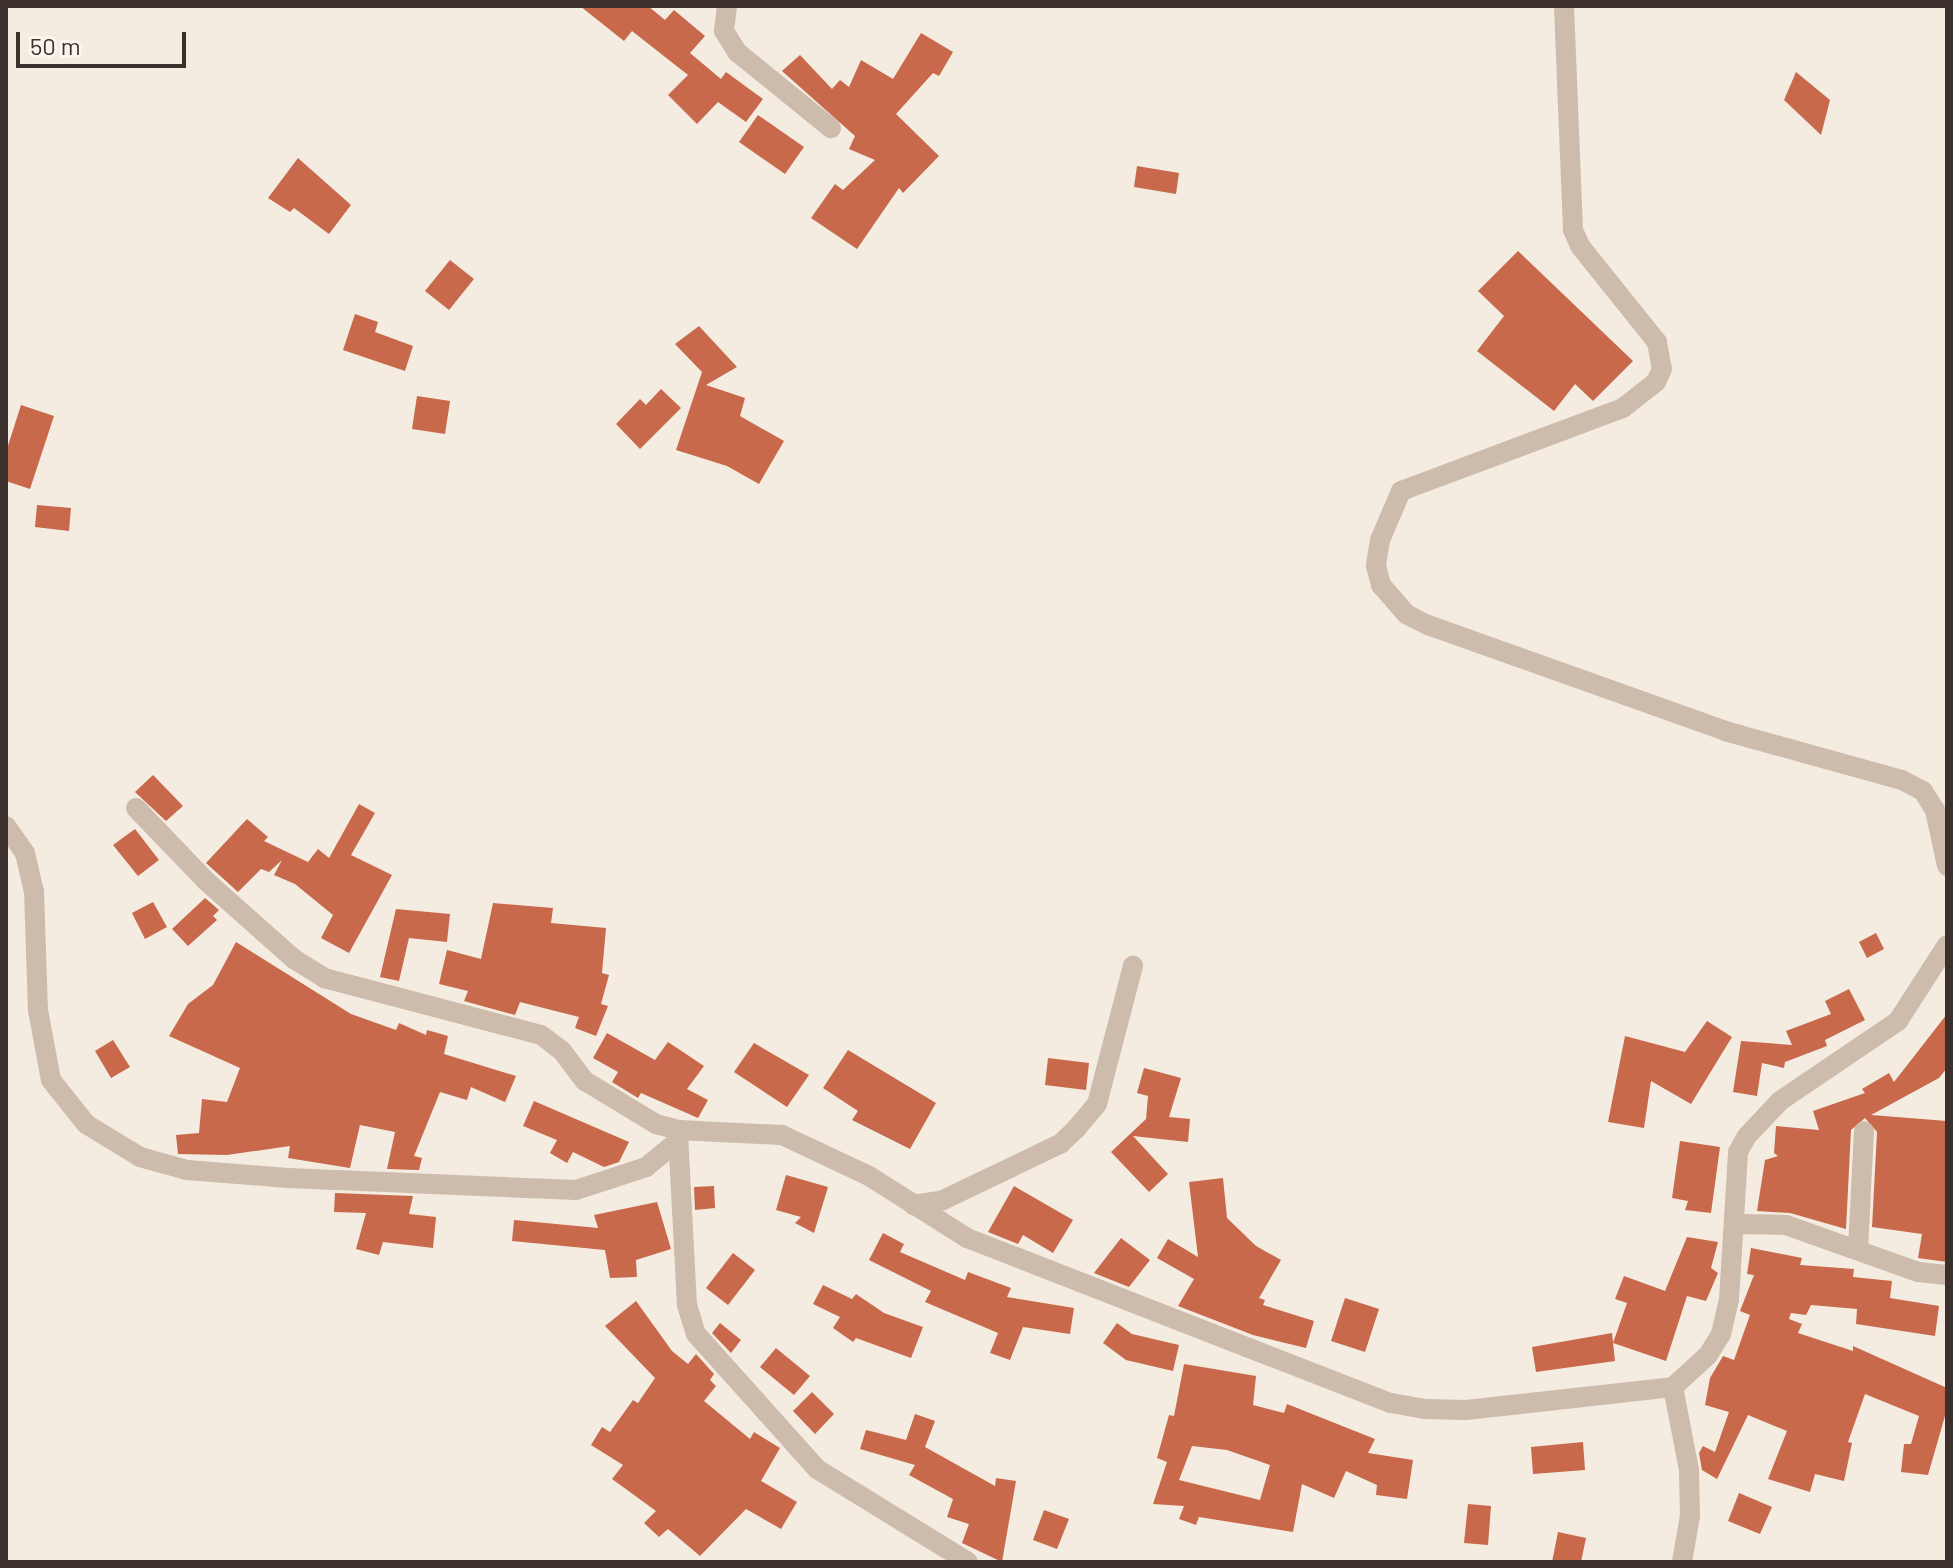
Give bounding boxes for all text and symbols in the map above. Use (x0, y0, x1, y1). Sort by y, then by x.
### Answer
scale bar (20, 16, 190, 66)
text: 50 m (30, 31, 81, 60)

